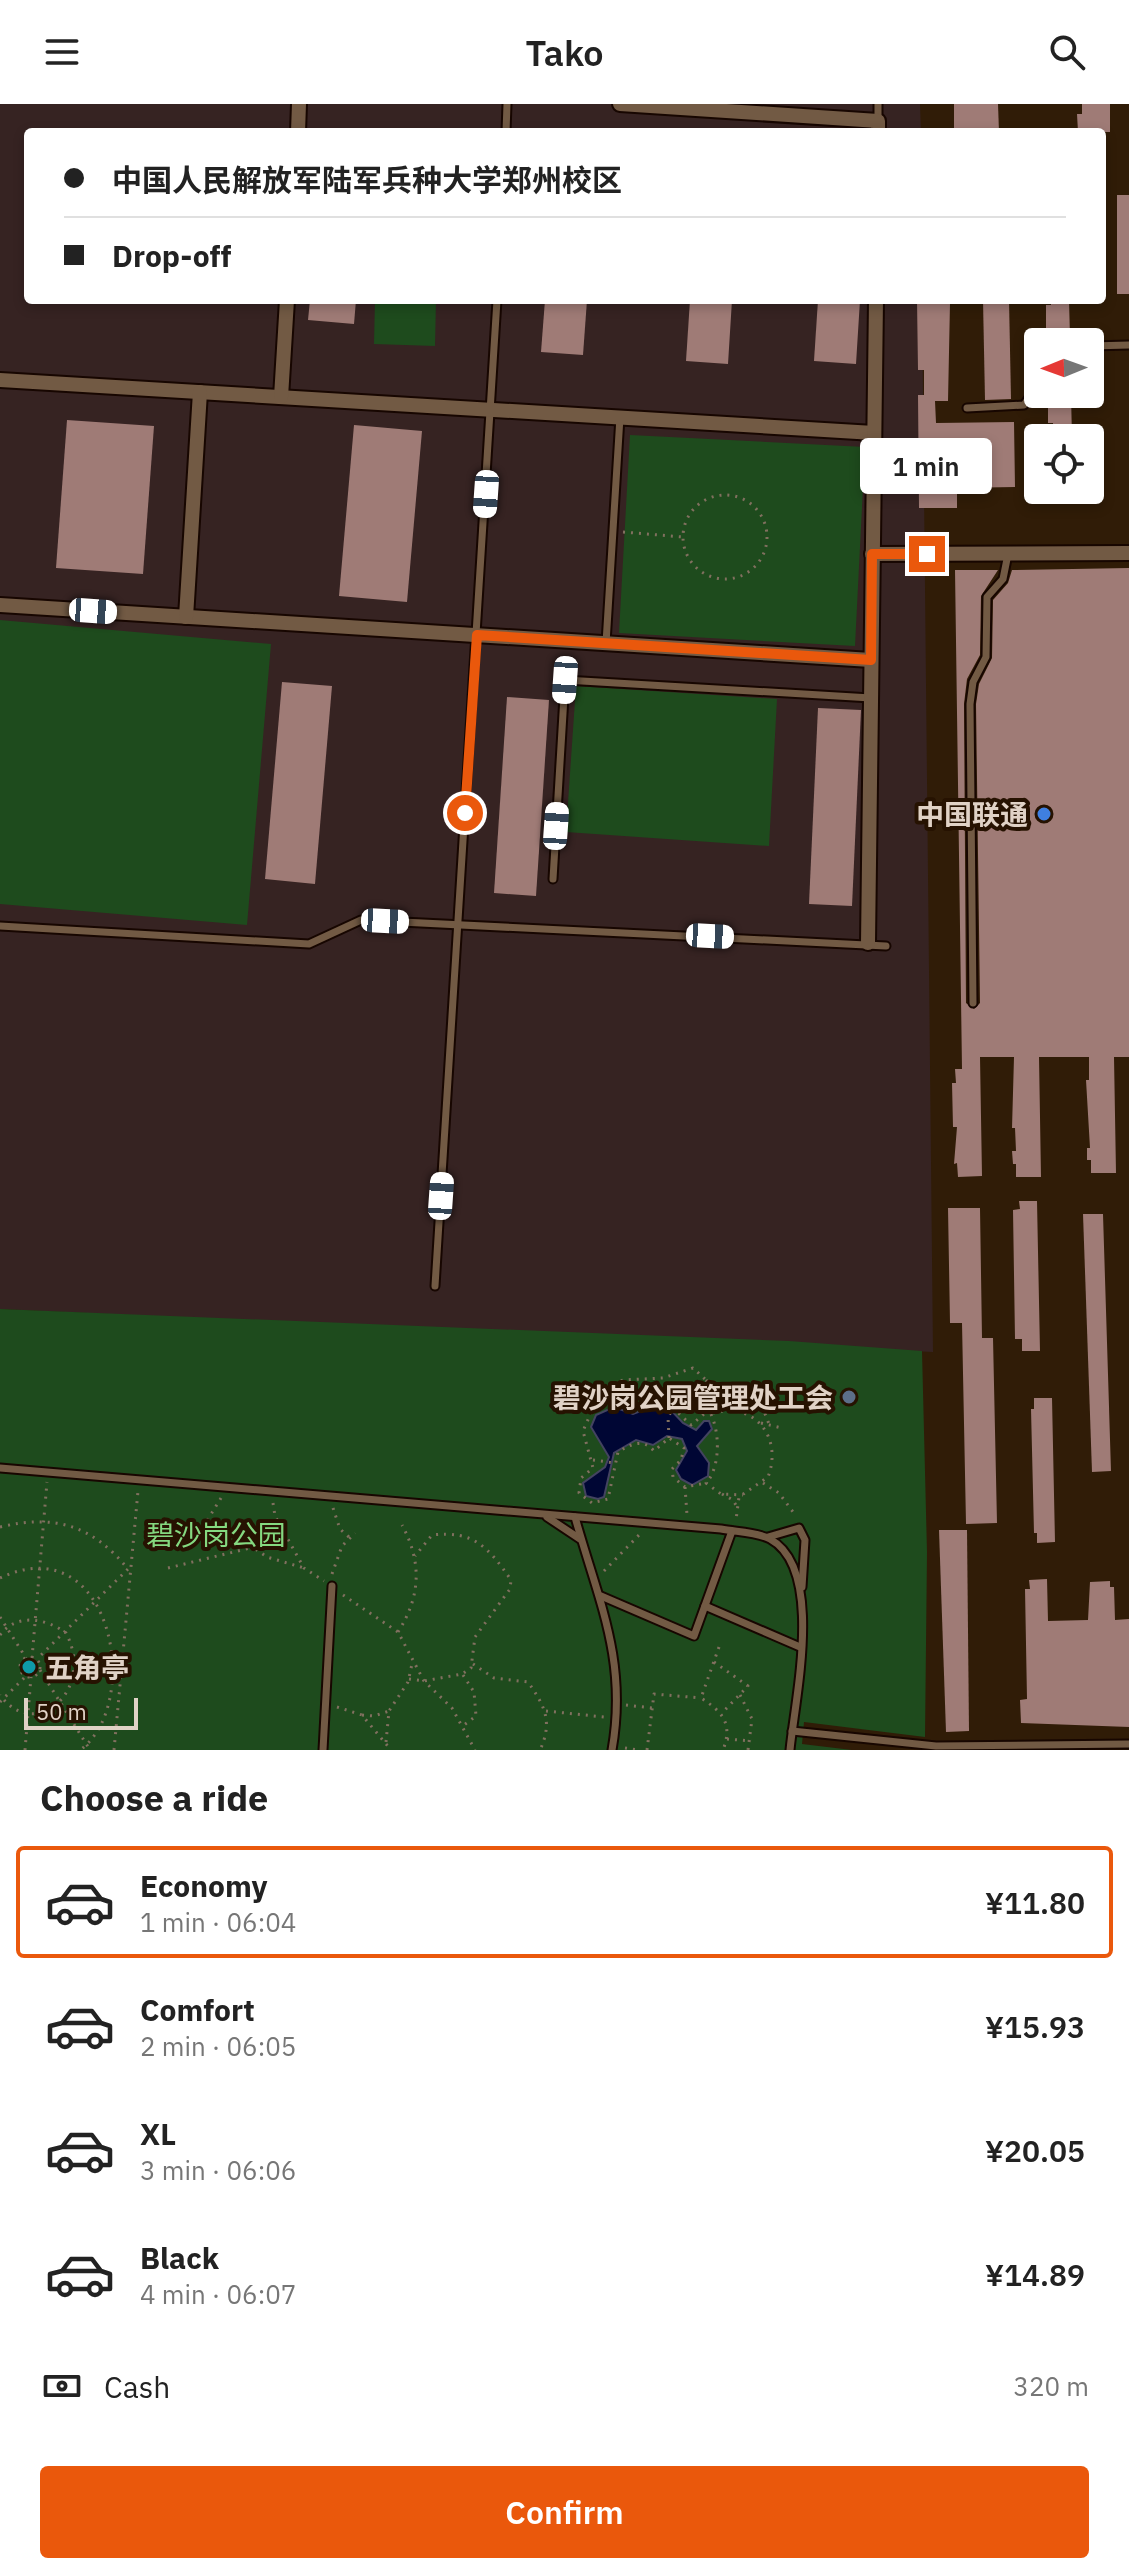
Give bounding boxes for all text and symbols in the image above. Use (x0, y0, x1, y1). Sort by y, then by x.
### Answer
text: Tako (525, 29, 604, 76)
icon: menu (40, 30, 84, 74)
icon: search (1045, 30, 1089, 74)
text: 中国人民解放军陆军兵种大学郑州校区 (112, 160, 622, 199)
text: Drop-off (112, 236, 231, 275)
north arrow (1024, 328, 1104, 408)
map controls (1024, 328, 1104, 504)
button: locate (1024, 424, 1104, 504)
callout: 1 min (861, 438, 993, 494)
text: 1 min (892, 449, 960, 483)
car (472, 469, 500, 519)
route end (909, 536, 945, 572)
car (68, 597, 118, 625)
car (551, 655, 579, 705)
route start (447, 795, 483, 831)
place label: 中国联通 (916, 796, 1028, 833)
car (542, 801, 570, 851)
marker: 中国联通 (1035, 805, 1053, 823)
car (360, 908, 410, 934)
car (685, 923, 735, 949)
car (427, 1171, 455, 1221)
place label: 碧沙岗公园管理处工会 (553, 1379, 833, 1416)
marker: 碧沙岗公园管理处工会 (840, 1388, 858, 1406)
park label: 碧沙岗公园 (146, 1516, 286, 1553)
place label: 五角亭 (45, 1649, 129, 1686)
marker: 五角亭 (20, 1658, 38, 1676)
scale bar (24, 1694, 138, 1730)
text: 50 m (36, 1697, 87, 1726)
text: Choose a ride (40, 1774, 268, 1821)
icon: car (44, 1866, 116, 1938)
text: Economy (140, 1866, 268, 1905)
text: ¥11.80 (985, 1883, 1085, 1922)
text: 1 min · 06:04 (140, 1905, 296, 1939)
icon: car (44, 1990, 116, 2062)
text: Comfort (140, 1990, 255, 2029)
text: ¥15.93 (985, 2007, 1085, 2046)
text: 2 min · 06:05 (140, 2029, 296, 2063)
icon: car (44, 2114, 116, 2186)
text: XL (140, 2114, 176, 2153)
text: ¥20.05 (985, 2131, 1085, 2170)
text: 3 min · 06:06 (140, 2153, 296, 2187)
icon: car (44, 2238, 116, 2310)
text: Black (140, 2238, 219, 2277)
text: ¥14.89 (985, 2255, 1085, 2294)
text: 4 min · 06:07 (140, 2277, 296, 2311)
icon: cash (40, 2364, 84, 2408)
text: Cash (104, 2367, 170, 2406)
text: 320 m (1013, 2369, 1089, 2403)
button: Confirm (40, 2466, 1089, 2558)

